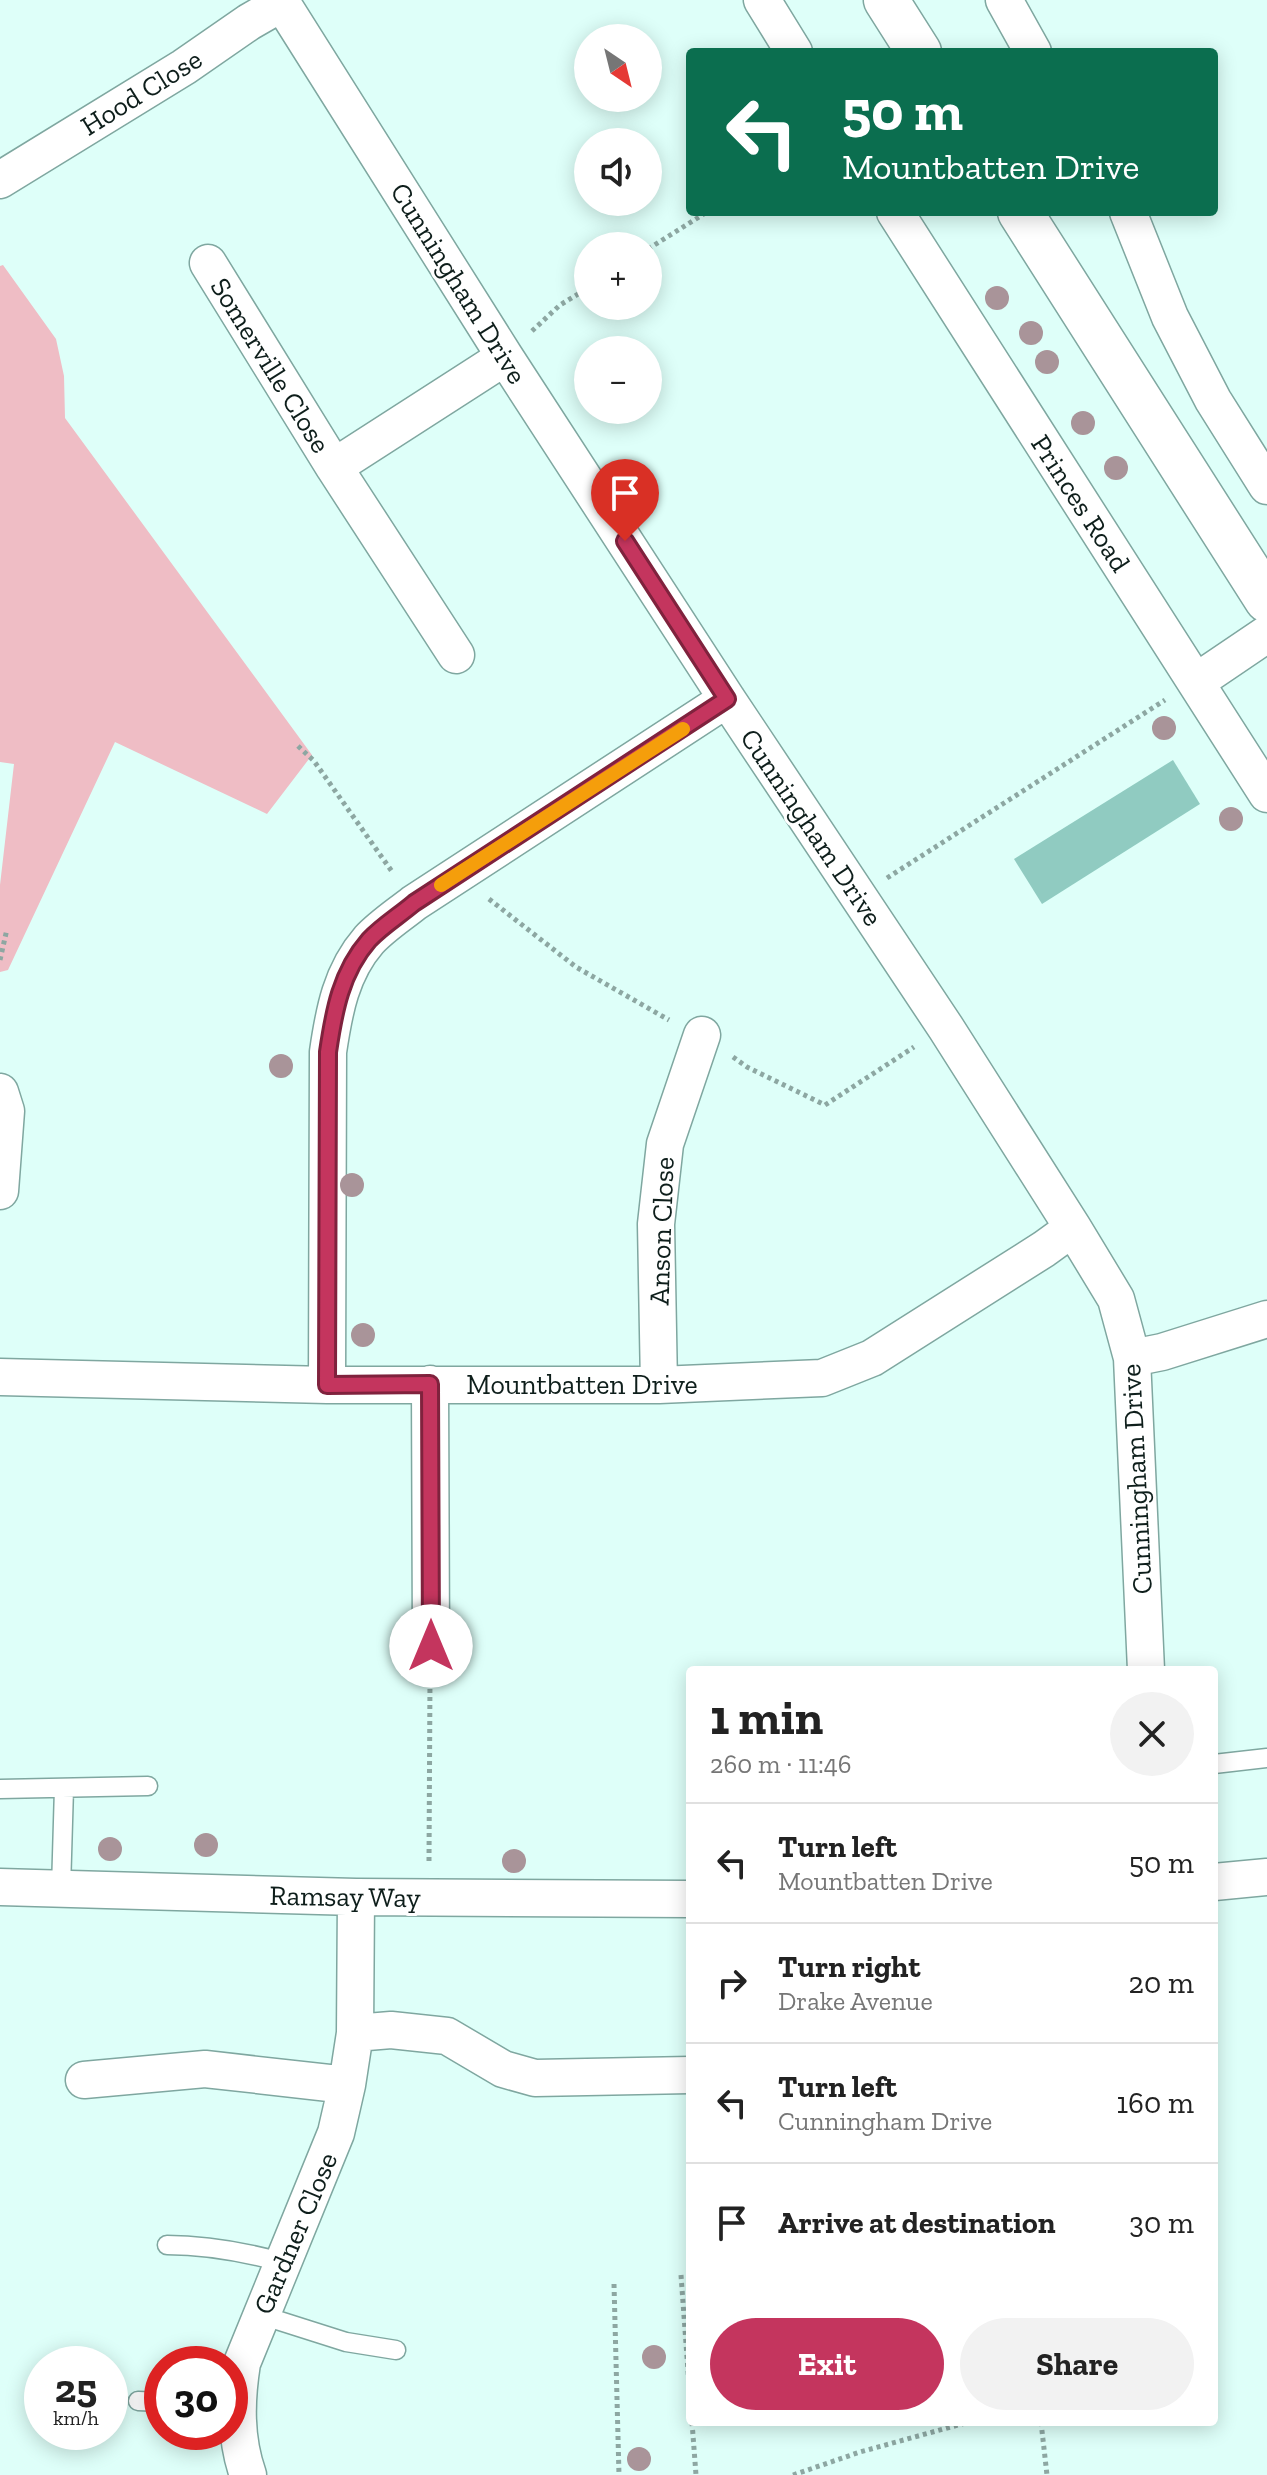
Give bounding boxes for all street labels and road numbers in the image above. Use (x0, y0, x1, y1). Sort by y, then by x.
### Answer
street label: Hood Close (75, 42, 208, 143)
street label: Cunningham Drive (383, 177, 534, 390)
street label: Somerville Close (204, 272, 338, 459)
street label: Princes Road (1024, 429, 1137, 578)
street label: Cunningham Drive (733, 722, 890, 932)
street label: Anson Close (642, 1156, 681, 1306)
street label: Cunningham Drive (1114, 1363, 1159, 1595)
street label: Mountbatten Drive (466, 1368, 698, 1401)
street label: Ramsay Way (269, 1879, 422, 1914)
street label: Gardner Close (247, 2147, 344, 2319)

